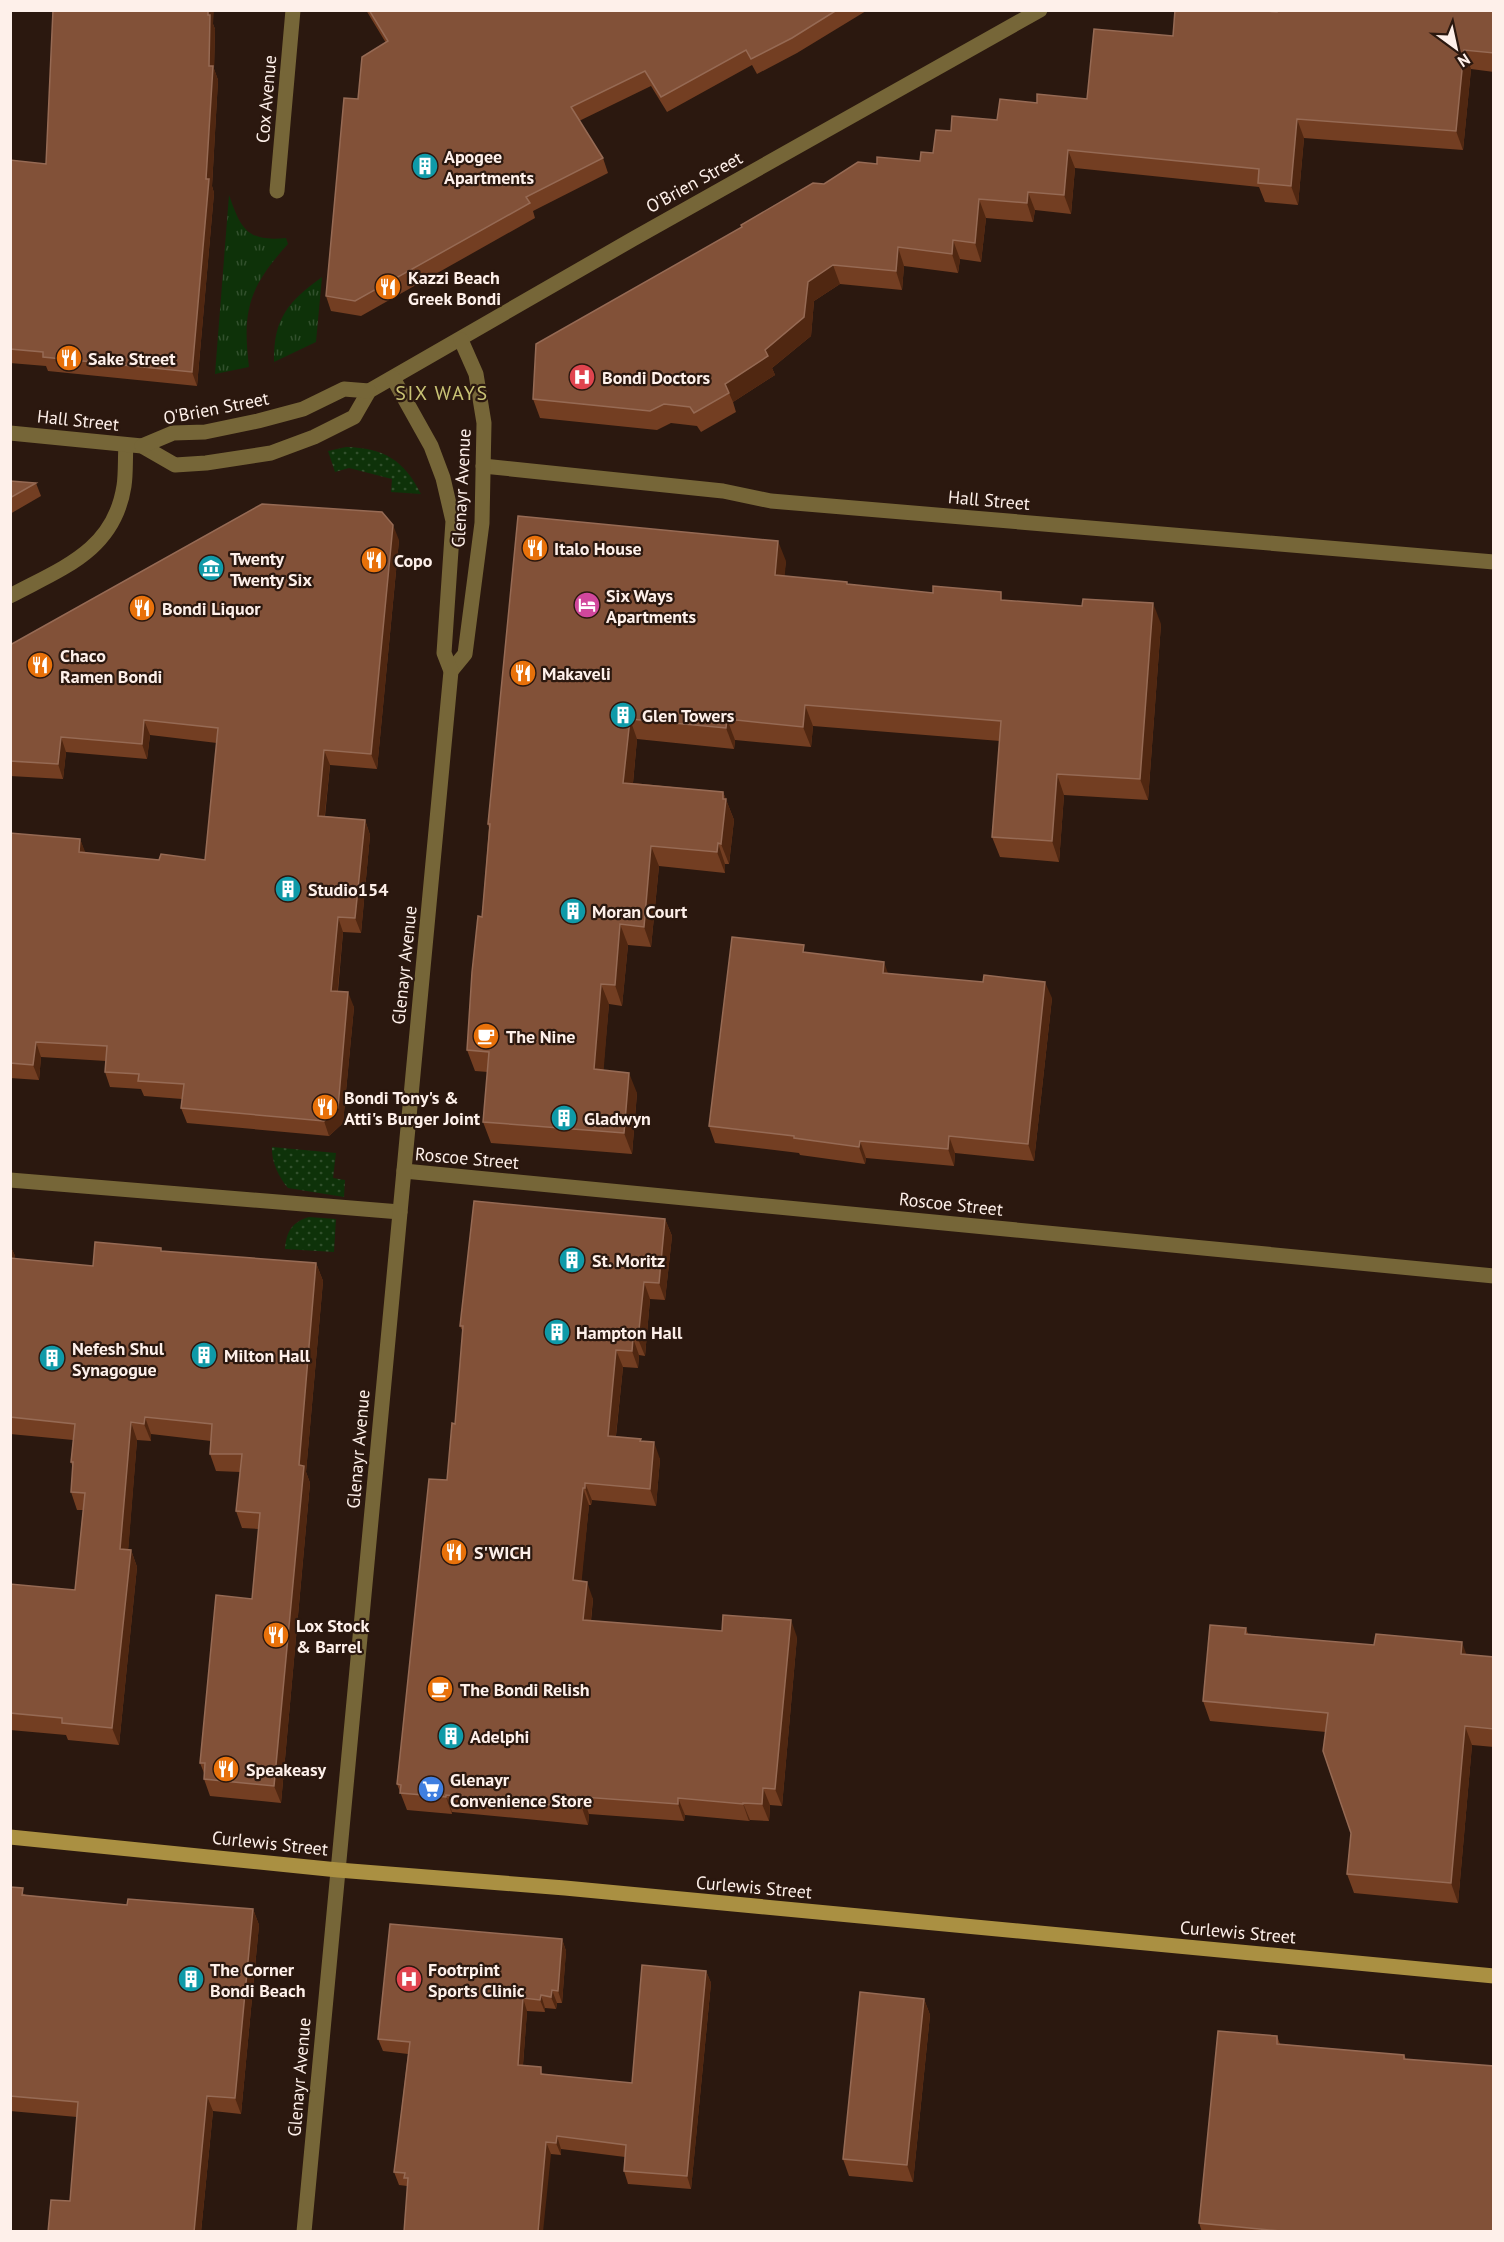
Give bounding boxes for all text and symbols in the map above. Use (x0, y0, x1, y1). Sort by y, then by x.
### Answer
north arrow (1426, 18, 1486, 78)
text: N (1454, 49, 1474, 72)
street label: Cox Avenue (251, 54, 281, 144)
place label: Apogee Apartments (444, 145, 534, 189)
street label: O'Brien Street (642, 146, 746, 218)
building icon: Apogee Apartments (410, 151, 440, 181)
place label: Kazzi Beach Greek Bondi (408, 266, 501, 310)
restaurant icon: Kazzi Beach Greek Bondi (373, 272, 403, 302)
restaurant icon: Sake Street (54, 343, 84, 373)
place label: Sake Street (88, 347, 176, 370)
hospital icon: Bondi Doctors (567, 362, 597, 392)
place label: Bondi Doctors (602, 366, 710, 389)
district label: SIX WAYS (395, 380, 489, 406)
street label: O'Brien Street (161, 387, 271, 429)
street label: Hall Street (36, 404, 120, 436)
street label: Glenayr Avenue (446, 428, 476, 548)
street label: Hall Street (947, 485, 1031, 515)
restaurant icon: Italo House (520, 533, 550, 563)
place label: Italo House (554, 537, 642, 560)
restaurant icon: Copo (359, 545, 389, 575)
place label: Twenty Twenty Six (230, 547, 312, 591)
place label: Copo (394, 549, 433, 572)
museum icon: Twenty Twenty Six (196, 553, 226, 583)
place label: Six Ways Apartments (606, 584, 696, 628)
hotel icon: Six Ways Apartments (572, 590, 602, 620)
restaurant icon: Bondi Liquor (127, 593, 157, 623)
place label: Bondi Liquor (162, 597, 261, 620)
place label: Chaco Ramen Bondi (60, 644, 162, 688)
restaurant icon: Chaco Ramen Bondi (25, 650, 55, 680)
restaurant icon: Makaveli (508, 658, 538, 688)
place label: Makaveli (542, 662, 611, 685)
building icon: Glen Towers (608, 700, 638, 730)
place label: Glen Towers (642, 704, 735, 727)
building icon: Studio154 (273, 874, 303, 904)
place label: Studio154 (308, 878, 388, 901)
building icon: Moran Court (558, 896, 588, 926)
place label: Moran Court (592, 900, 688, 923)
street label: Glenayr Avenue (386, 905, 422, 1025)
cafe icon: The Nine (471, 1021, 501, 1051)
place label: The Nine (506, 1025, 575, 1048)
place label: Bondi Tony's & Atti's Burger Joint (344, 1086, 481, 1130)
restaurant icon: Bondi Tony's & Atti's Burger Joint (310, 1092, 340, 1122)
building icon: Gladwyn (549, 1103, 579, 1133)
place label: Gladwyn (584, 1107, 651, 1130)
street label: Roscoe Street (414, 1142, 520, 1174)
street label: Roscoe Street (898, 1187, 1004, 1221)
building icon: St. Moritz (557, 1245, 587, 1275)
place label: St. Moritz (592, 1249, 665, 1272)
building icon: Hampton Hall (542, 1317, 572, 1347)
place label: Hampton Hall (576, 1321, 683, 1344)
place label: Nefesh Shul Synagogue (72, 1337, 165, 1381)
building icon: Milton Hall (189, 1340, 219, 1370)
building icon: Nefesh Shul Synagogue (37, 1343, 67, 1373)
place label: Milton Hall (224, 1344, 311, 1367)
street label: Glenayr Avenue (341, 1389, 375, 1509)
restaurant icon: S'WICH (439, 1537, 469, 1567)
place label: S'WICH (474, 1541, 531, 1564)
place label: Lox Stock & Barrel (296, 1614, 370, 1658)
restaurant icon: Lox Stock & Barrel (261, 1620, 291, 1650)
cafe icon: The Bondi Relish (425, 1674, 455, 1704)
place label: The Bondi Relish (460, 1678, 590, 1701)
building icon: Adelphi (436, 1721, 466, 1751)
place label: Adelphi (470, 1725, 529, 1748)
restaurant icon: Speakeasy (211, 1754, 241, 1784)
place label: Speakeasy (246, 1758, 327, 1781)
place label: Glenayr Convenience Store (450, 1768, 592, 1812)
supermarket icon: Glenayr Convenience Store (416, 1774, 446, 1804)
street label: Curlewis Street (211, 1825, 329, 1861)
street label: Curlewis Street (695, 1870, 813, 1904)
street label: Curlewis Street (1179, 1915, 1297, 1949)
place label: The Corner Bondi Beach (210, 1958, 306, 2002)
place label: Footrpint Sports Clinic (428, 1958, 525, 2002)
building icon: The Corner Bondi Beach (176, 1964, 206, 1994)
hospital icon: Footrpint Sports Clinic (394, 1964, 424, 1994)
street label: Glenayr Avenue (282, 2017, 316, 2137)

